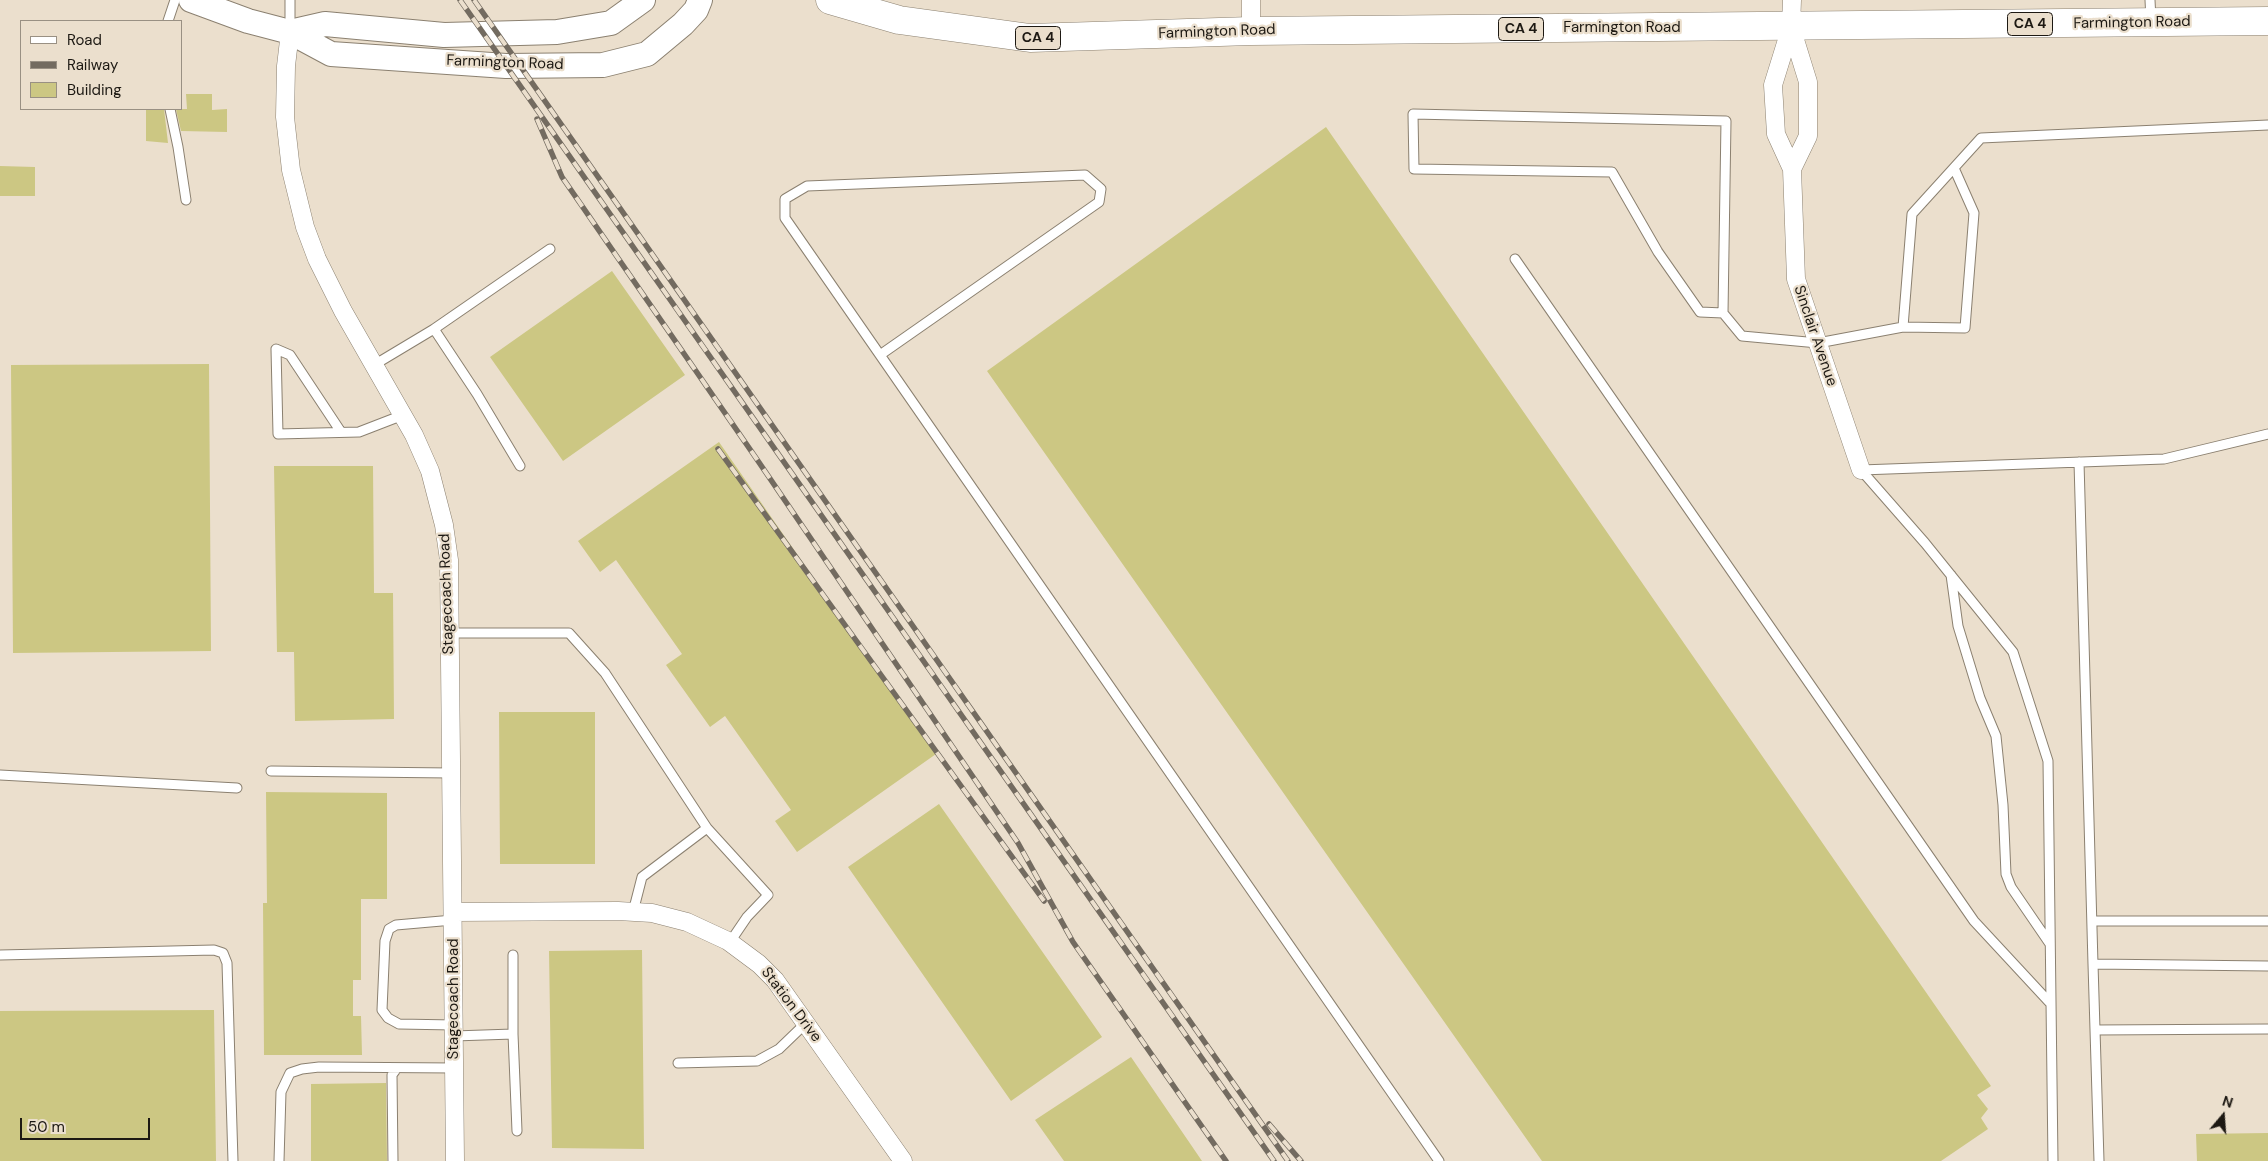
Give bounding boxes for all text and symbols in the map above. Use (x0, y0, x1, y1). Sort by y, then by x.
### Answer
road number: CA 4 (2008, 12, 2052, 36)
street label: Farmington Road (2073, 13, 2191, 33)
road number: CA 4 (1498, 18, 1544, 40)
street label: Farmington Road (1563, 19, 1681, 37)
legend (20, 20, 182, 110)
street label: Farmington Road (1158, 21, 1276, 43)
road number: CA 4 (1016, 26, 1060, 49)
text: Road (67, 30, 102, 50)
street label: Farmington Road (446, 52, 564, 74)
text: Railway (67, 55, 118, 75)
text: Building (67, 80, 122, 100)
street label: Sinclair Avenue (1789, 283, 1841, 389)
street label: Stagecoach Road (436, 533, 458, 655)
street label: Stagecoach Road (445, 938, 463, 1060)
street label: Station Drive (757, 964, 825, 1046)
north arrow (2198, 1091, 2248, 1141)
text: N (2220, 1092, 2235, 1112)
scale bar (22, 1108, 152, 1140)
text: 50 m (28, 1117, 65, 1137)

